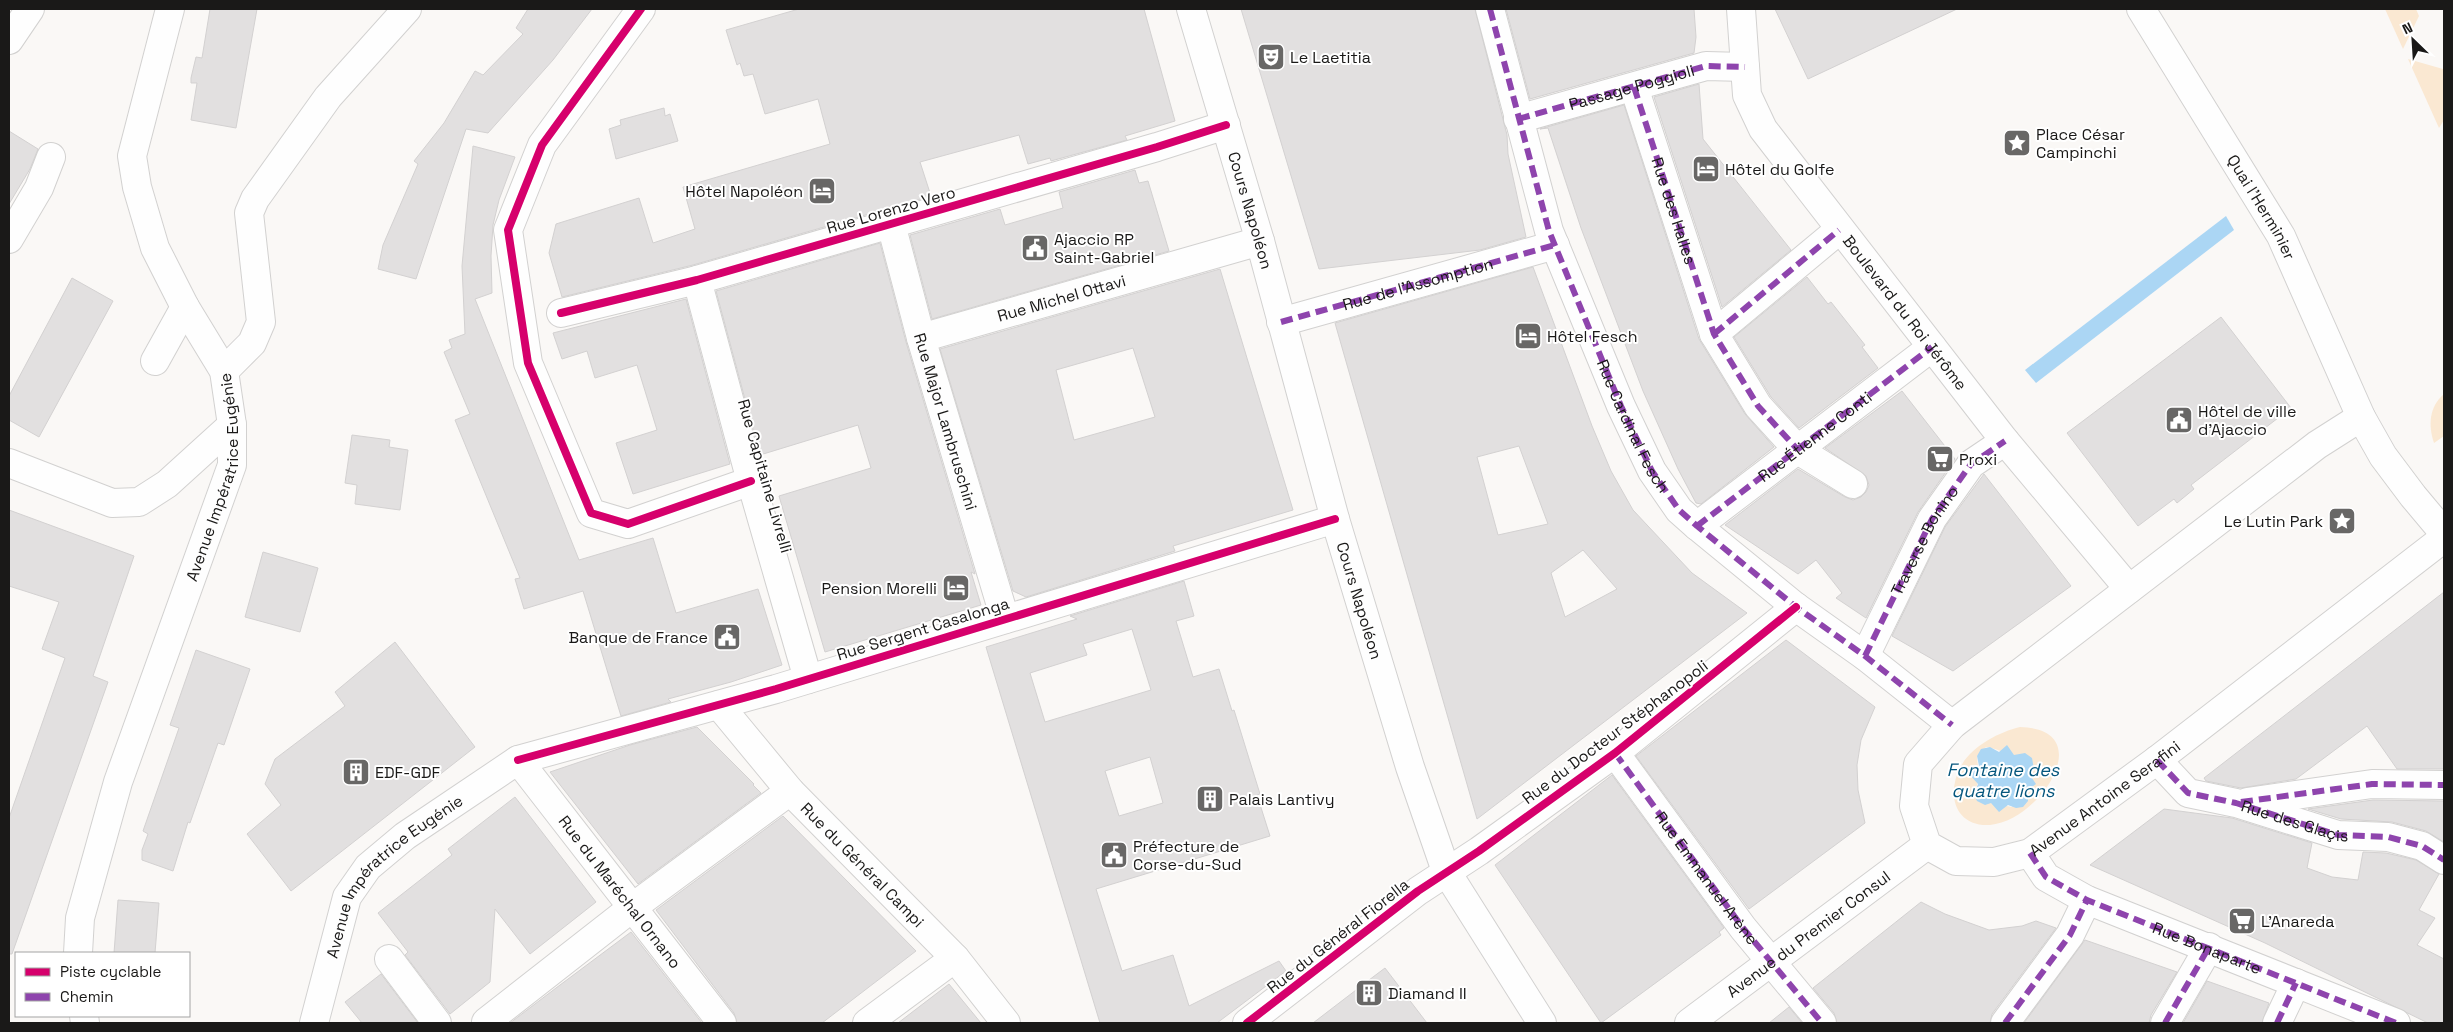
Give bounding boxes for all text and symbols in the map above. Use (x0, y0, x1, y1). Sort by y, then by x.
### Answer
north arrow (2388, 15, 2438, 65)
text: N (2399, 18, 2416, 38)
theatre icon: Le Laetitia (1256, 42, 1286, 72)
place label: Le Laetitia (1290, 47, 1371, 68)
street label: Passage Poggioli (1566, 59, 1697, 115)
place label: Place César Campinchi (2036, 124, 2125, 163)
place icon: Place César Campinchi (2002, 128, 2032, 158)
street label: Cours Napoléon (1223, 149, 1278, 271)
street label: Quai l'Herminier (2223, 150, 2301, 263)
street label: Rue des Halles (1647, 154, 1701, 267)
hotel icon: Hôtel du Golfe (1691, 154, 1721, 184)
place label: Hôtel du Golfe (1725, 159, 1834, 180)
hotel icon: Hôtel Napoléon (807, 176, 837, 206)
place label: Hôtel Napoléon (685, 181, 803, 202)
street label: Rue Lorenzo Vero (824, 182, 958, 238)
place label: Ajaccio RP Saint-Gabriel (1054, 229, 1154, 268)
street label: Boulevard du Roi Jérôme (1839, 231, 1972, 394)
public building icon: Ajaccio RP Saint-Gabriel (1020, 233, 1050, 263)
street label: Rue de l'Assomption (1340, 252, 1495, 315)
street label: Rue Michel Ottavi (995, 269, 1128, 326)
hotel icon: Hôtel Fesch (1513, 321, 1543, 351)
place label: Hôtel Fesch (1547, 326, 1637, 347)
street label: Rue Major Lambruschini (910, 330, 982, 513)
street label: Rue Cardinal Fesch (1592, 356, 1674, 497)
street label: Avenue Impératrice Eugénie (181, 372, 243, 584)
street label: Rue Étienne Conti (1754, 386, 1876, 486)
street label: Rue Capitaine Livrelli (733, 397, 797, 555)
place label: Hôtel de ville d’Ajaccio (2198, 401, 2296, 440)
public building icon: Hôtel de ville d’Ajaccio (2164, 405, 2194, 435)
supermarket icon: Proxi (1925, 444, 1955, 474)
place label: Proxi (1959, 449, 1997, 470)
street label: Traverse Bonino (1886, 481, 1963, 599)
place icon: Le Lutin Park (2327, 506, 2357, 536)
place label: Le Lutin Park (2224, 511, 2323, 532)
street label: Cours Napoléon (1332, 539, 1387, 662)
hotel icon: Pension Morelli (941, 573, 971, 603)
place label: Pension Morelli (821, 578, 937, 599)
street label: Rue Sergent Casalonga (834, 593, 1012, 665)
public building icon: Banque de France (712, 622, 742, 652)
place label: Banque de France (568, 627, 708, 648)
street label: Rue du Docteur Stéphanopoli (1518, 655, 1712, 809)
street label: Avenue Antoine Serafini (2025, 736, 2184, 861)
building icon: EDF-GDF (341, 757, 371, 787)
water label: Fontaine des quatre lions (1947, 758, 2060, 802)
place label: EDF-GDF (375, 762, 441, 783)
building icon: Palais Lantivy (1195, 784, 1225, 814)
place label: Palais Lantivy (1229, 789, 1334, 810)
street label: Avenue Impératrice Eugénie (321, 790, 467, 960)
street label: Rue des Glaçis (2239, 795, 2349, 846)
street label: Rue du Général Campi (796, 798, 929, 932)
street label: Rue Emmanuel Arène (1651, 807, 1763, 949)
street label: Rue du Maréchal Ornano (554, 811, 686, 972)
place label: Préfecture de Corse-du-Sud (1133, 836, 1242, 875)
public building icon: Préfecture de Corse-du-Sud (1099, 840, 1129, 870)
street label: Avenue du Premier Consul (1722, 866, 1894, 1002)
street label: Rue du Général Fiorella (1263, 874, 1413, 998)
supermarket icon: L'Anareda (2227, 906, 2257, 936)
place label: L'Anareda (2261, 911, 2335, 932)
street label: Rue Bonaparte (2150, 917, 2264, 979)
legend (15, 952, 190, 1017)
text: Piste cyclable (60, 962, 162, 981)
building icon: Diamand II (1354, 978, 1384, 1008)
place label: Diamand II (1388, 983, 1467, 1004)
text: Chemin (60, 987, 113, 1006)

